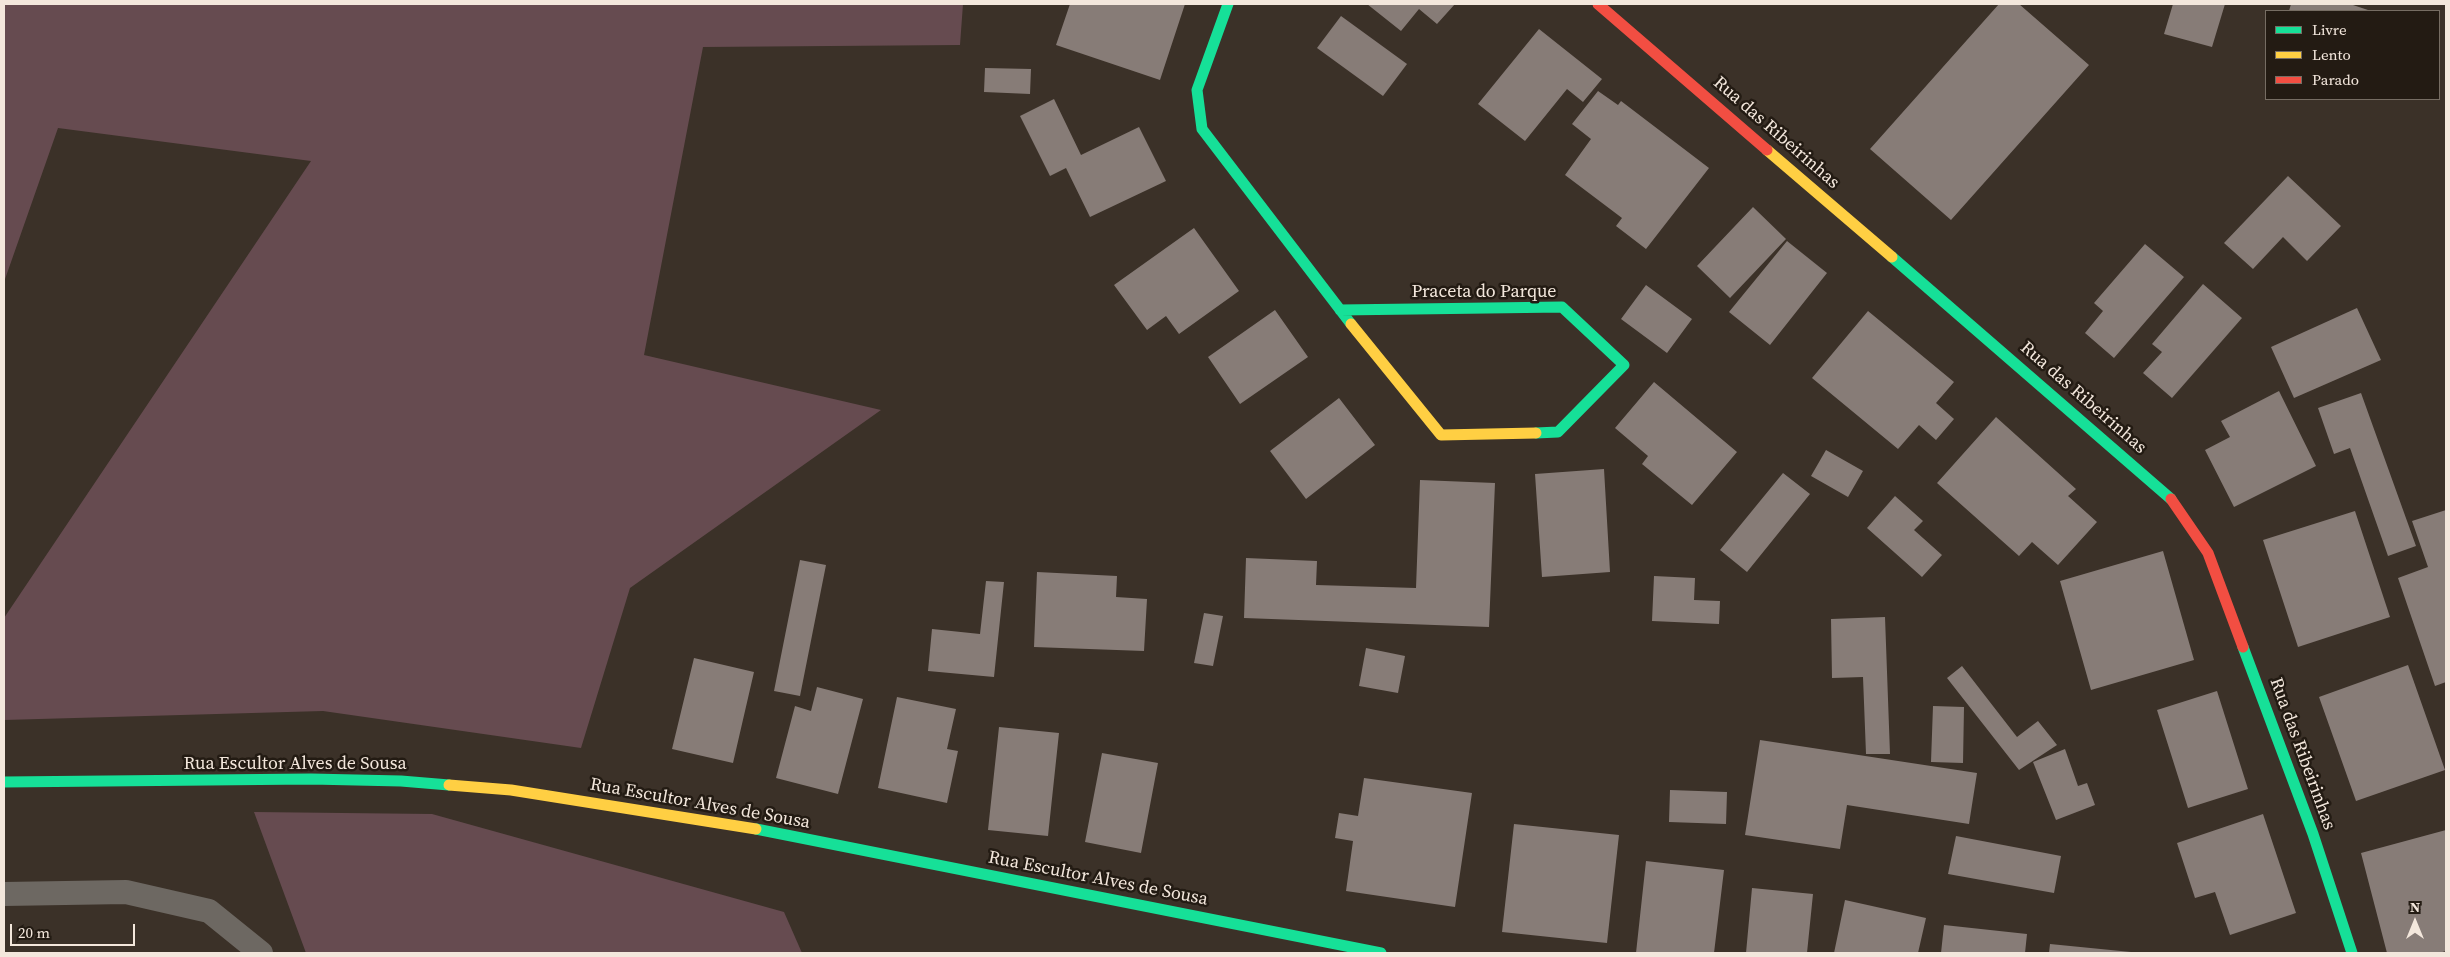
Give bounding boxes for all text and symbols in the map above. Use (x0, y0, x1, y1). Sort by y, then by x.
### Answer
legend (2265, 10, 2440, 100)
text: Livre (2312, 19, 2347, 40)
text: Lento (2312, 44, 2351, 65)
text: Parado (2312, 69, 2359, 90)
street label: Rua das Ribeirinhas (1708, 72, 1844, 194)
street label: Praceta do Parque (1411, 281, 1557, 303)
street label: Rua das Ribeirinhas (2015, 337, 2151, 459)
street label: Rua das Ribeirinhas (2264, 675, 2340, 833)
street label: Rua Escultor Alves de Sousa (183, 753, 407, 775)
street label: Rua Escultor Alves de Sousa (588, 774, 812, 834)
street label: Rua Escultor Alves de Sousa (986, 847, 1210, 911)
north arrow (2390, 897, 2440, 947)
text: N (2410, 897, 2420, 917)
scale bar (12, 914, 138, 946)
text: 20 m (18, 922, 50, 943)

